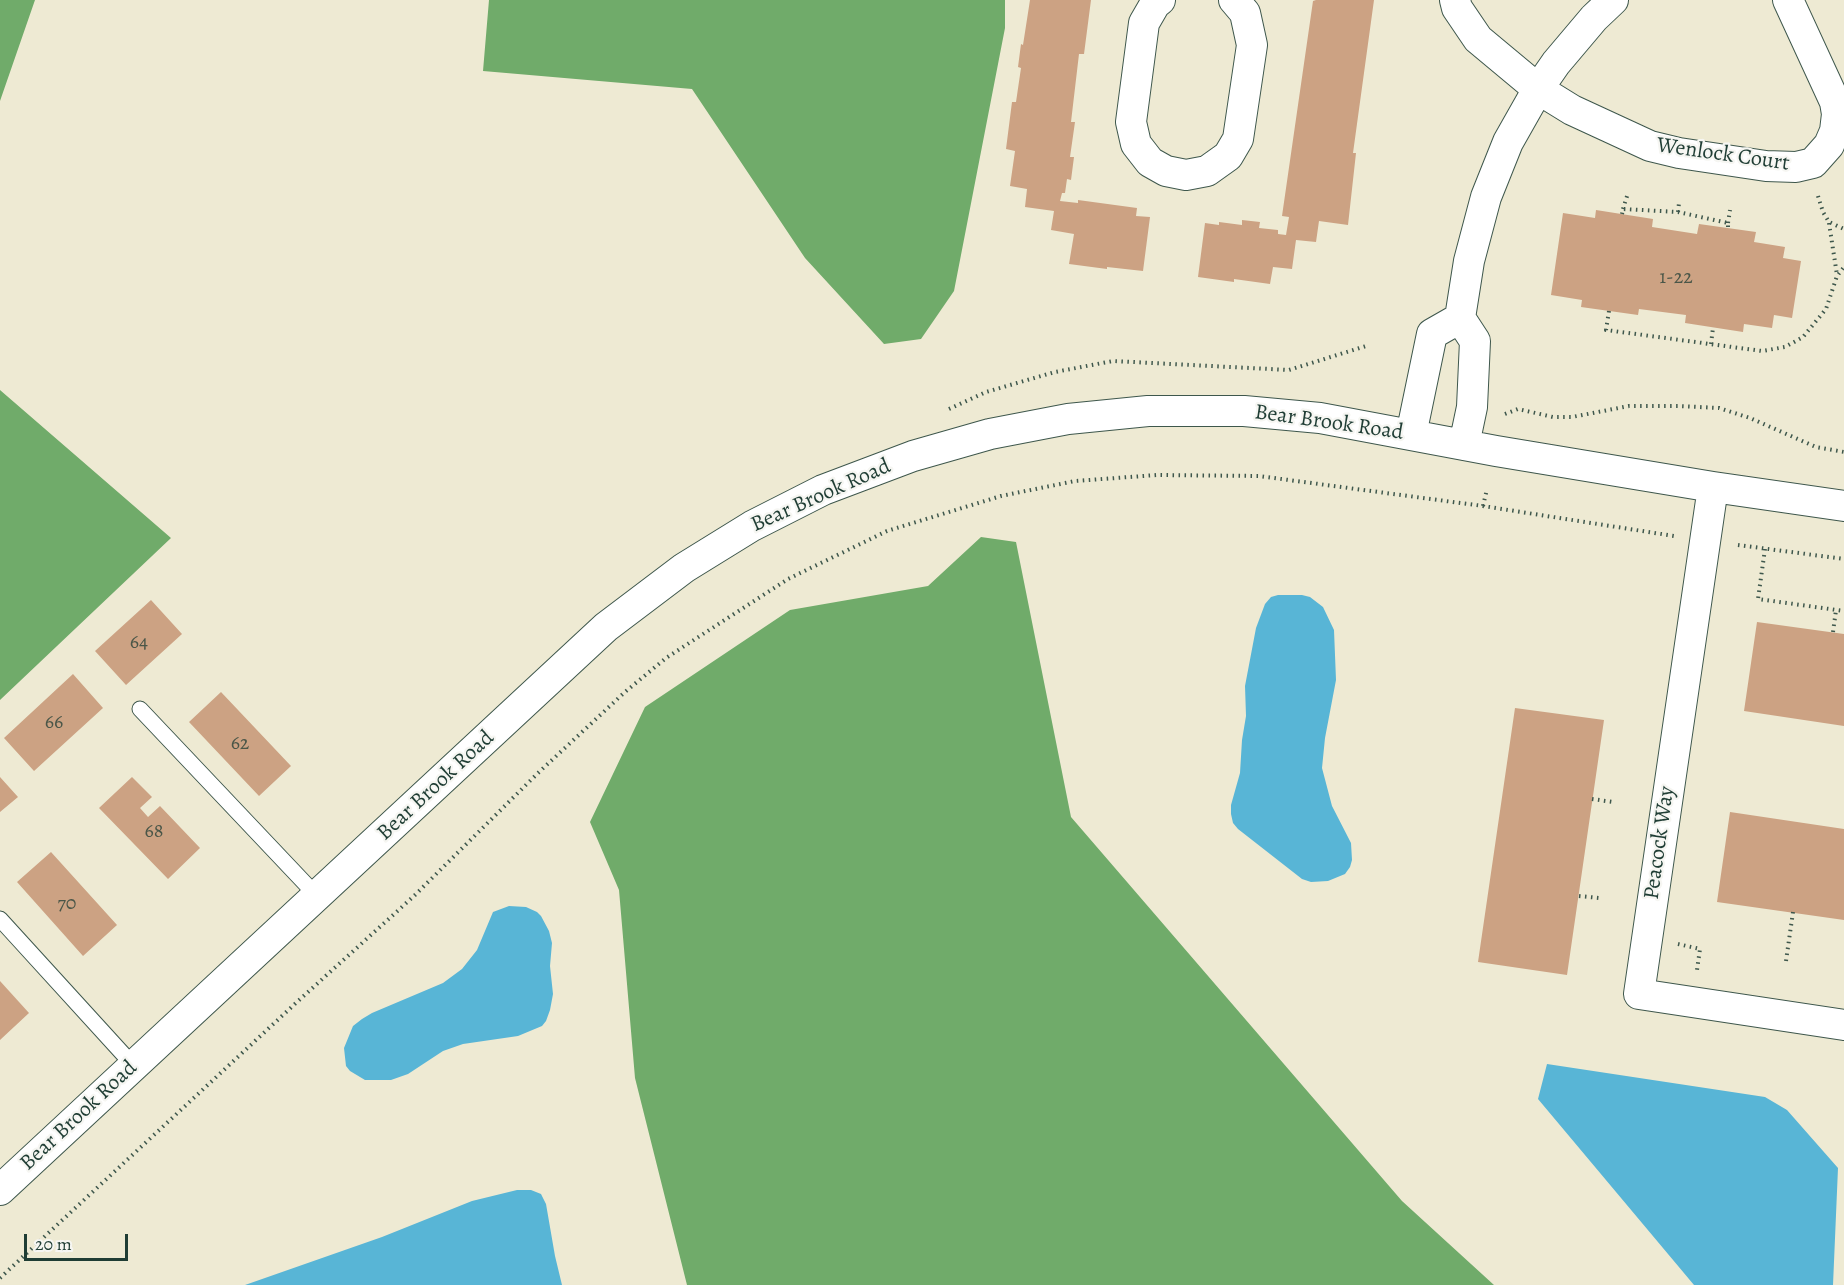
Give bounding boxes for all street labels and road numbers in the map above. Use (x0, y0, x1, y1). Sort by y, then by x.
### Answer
street label: Wenlock Court (1655, 133, 1791, 177)
street label: Bear Brook Road (1253, 399, 1405, 447)
street label: Bear Brook Road (747, 453, 895, 539)
street label: Bear Brook Road (372, 725, 500, 847)
street label: Peacock Way (1639, 785, 1681, 901)
street label: Bear Brook Road (15, 1055, 143, 1177)

